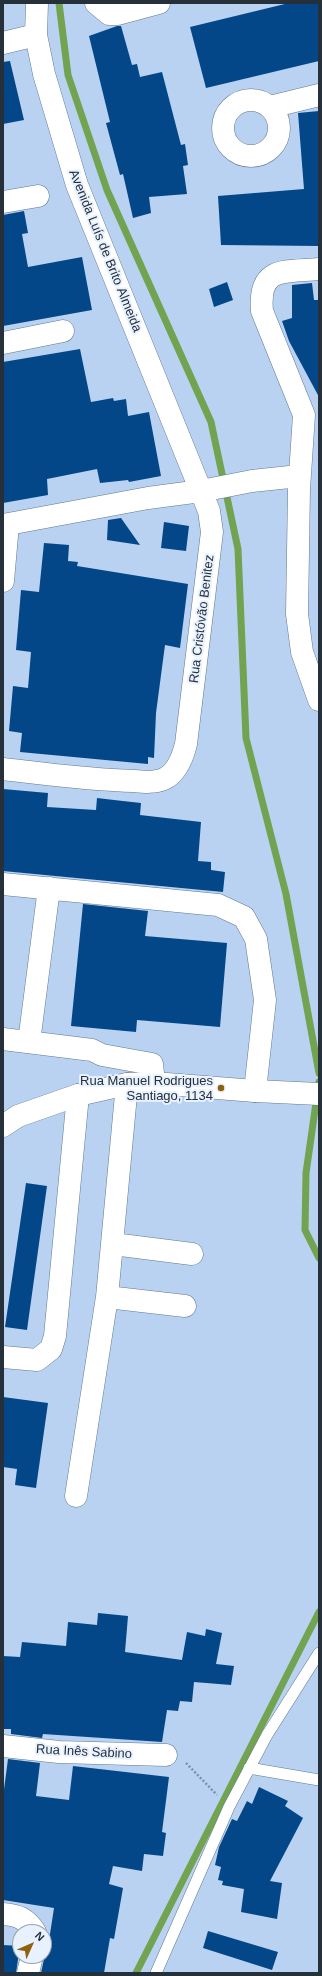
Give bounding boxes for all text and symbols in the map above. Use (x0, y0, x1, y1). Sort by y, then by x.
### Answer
street label: Avenida Luís de Brito Almeida (65, 167, 145, 335)
street label: Rua Cristóvão Benitez (186, 554, 218, 684)
place label: Rua Manuel Rodrigues Santiago, 1134 (80, 1073, 213, 1104)
marker: Rua Manuel Rodrigues Santiago, 1134 (216, 1083, 226, 1093)
street label: Rua Inês Sabino (36, 1742, 132, 1762)
north arrow (12, 1924, 52, 1964)
text: N (33, 1929, 47, 1943)

